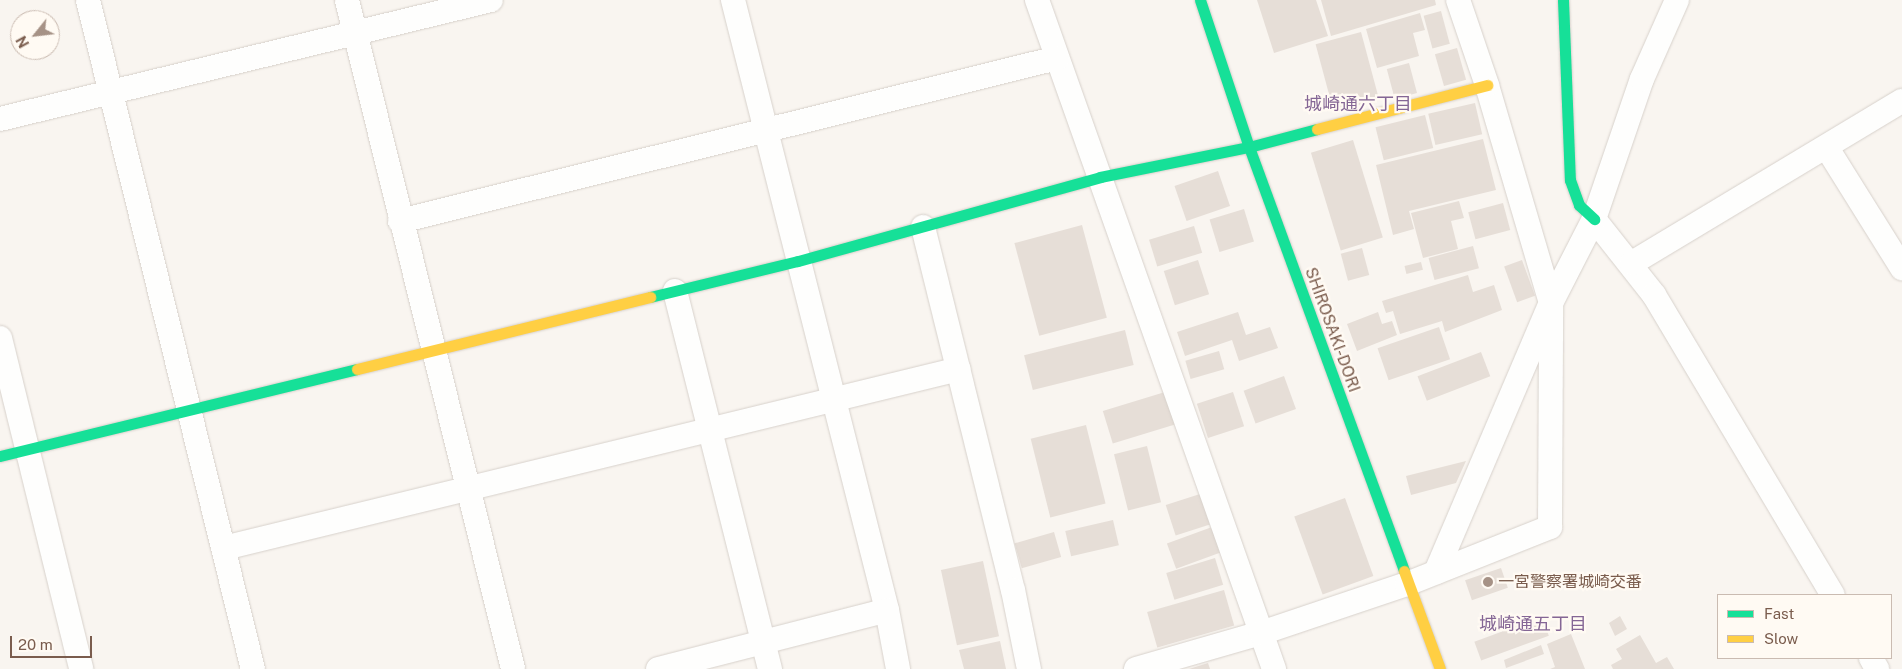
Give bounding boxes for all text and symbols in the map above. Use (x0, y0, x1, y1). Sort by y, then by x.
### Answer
north arrow (10, 10, 60, 60)
text: N (13, 33, 32, 50)
district label: 城崎通六丁目 (1304, 93, 1412, 115)
street label: SHIROSAKI-DORI (1301, 265, 1363, 395)
place label: 一宮警察署城崎交番 (1498, 572, 1642, 592)
marker: 一宮警察署城崎交番 (1482, 576, 1494, 588)
legend (1717, 594, 1892, 659)
text: Fast (1764, 605, 1794, 622)
district label: 城崎通五丁目 (1479, 613, 1587, 635)
scale bar (12, 626, 95, 658)
text: Slow (1764, 630, 1798, 647)
text: 20 m (18, 636, 53, 653)

